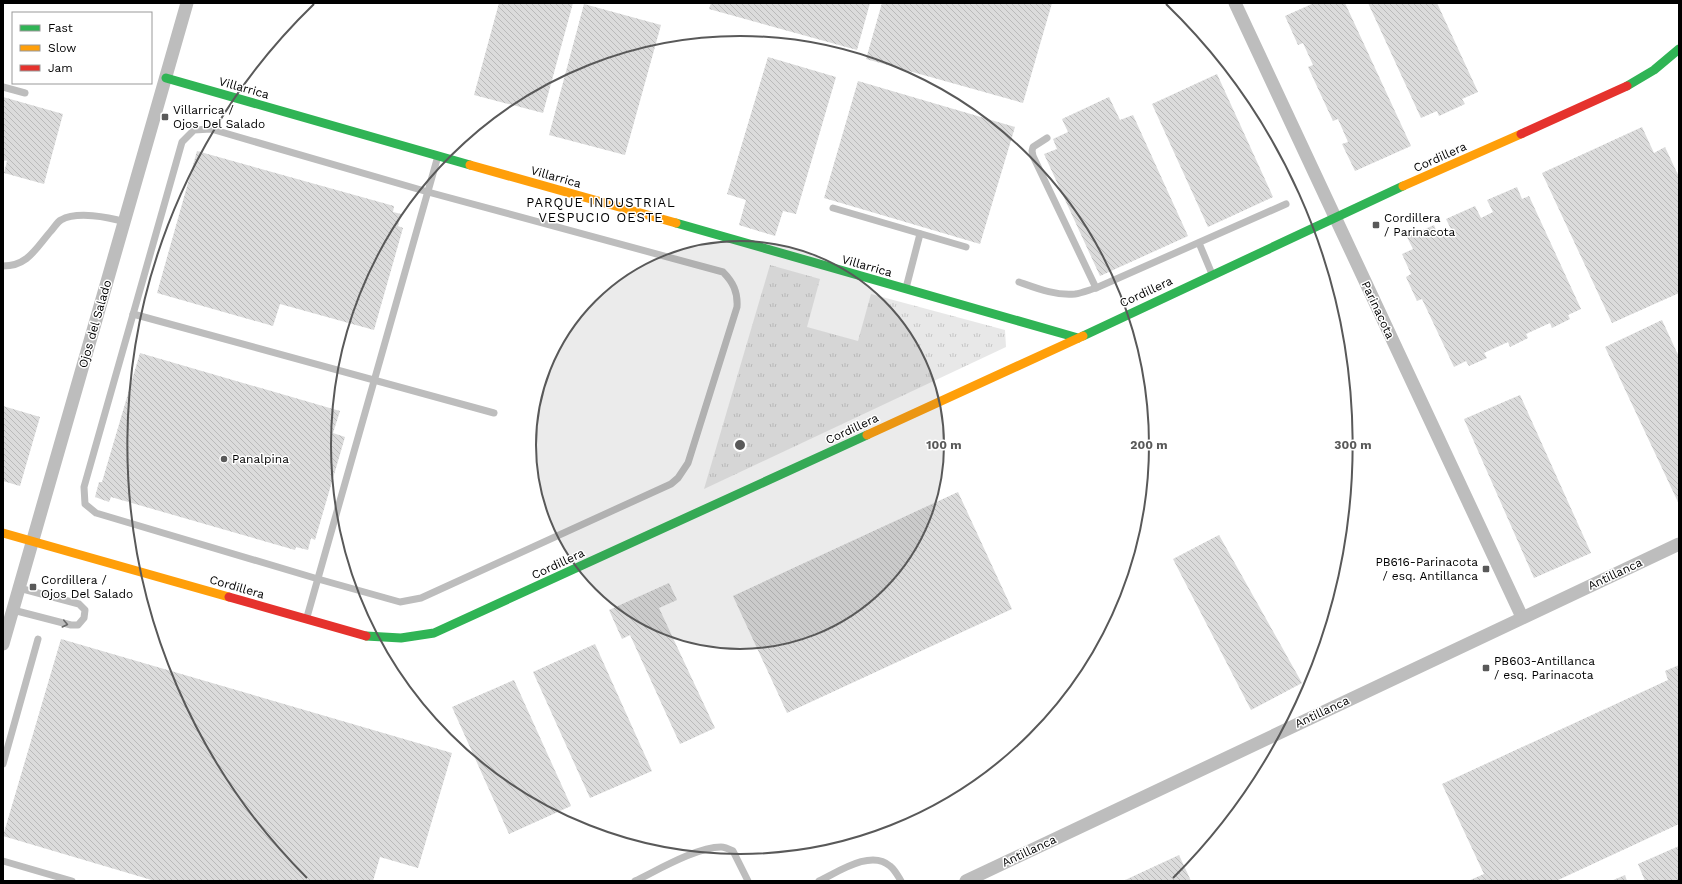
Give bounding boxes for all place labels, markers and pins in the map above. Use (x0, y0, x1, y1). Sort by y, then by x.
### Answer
place label: Villarrica / Ojos Del Salado (173, 103, 265, 131)
marker: Villarrica / Ojos Del Salado (160, 112, 170, 122)
place label: Cordillera / Parinacota (1384, 211, 1456, 239)
marker: Cordillera / Parinacota (1371, 220, 1381, 230)
centre of rings (733, 438, 747, 452)
place label: Panalpina (232, 452, 289, 466)
marker: Panalpina (219, 454, 229, 464)
place label: PB616-Parinacota / esq. Antillanca (1375, 555, 1478, 583)
marker: PB616-Parinacota / esq. Antillanca (1481, 564, 1491, 574)
place label: Cordillera / Ojos Del Salado (41, 573, 133, 601)
marker: Cordillera / Ojos Del Salado (28, 582, 38, 592)
place label: PB603-Antillanca / esq. Parinacota (1494, 654, 1595, 682)
marker: PB603-Antillanca / esq. Parinacota (1481, 663, 1491, 673)

